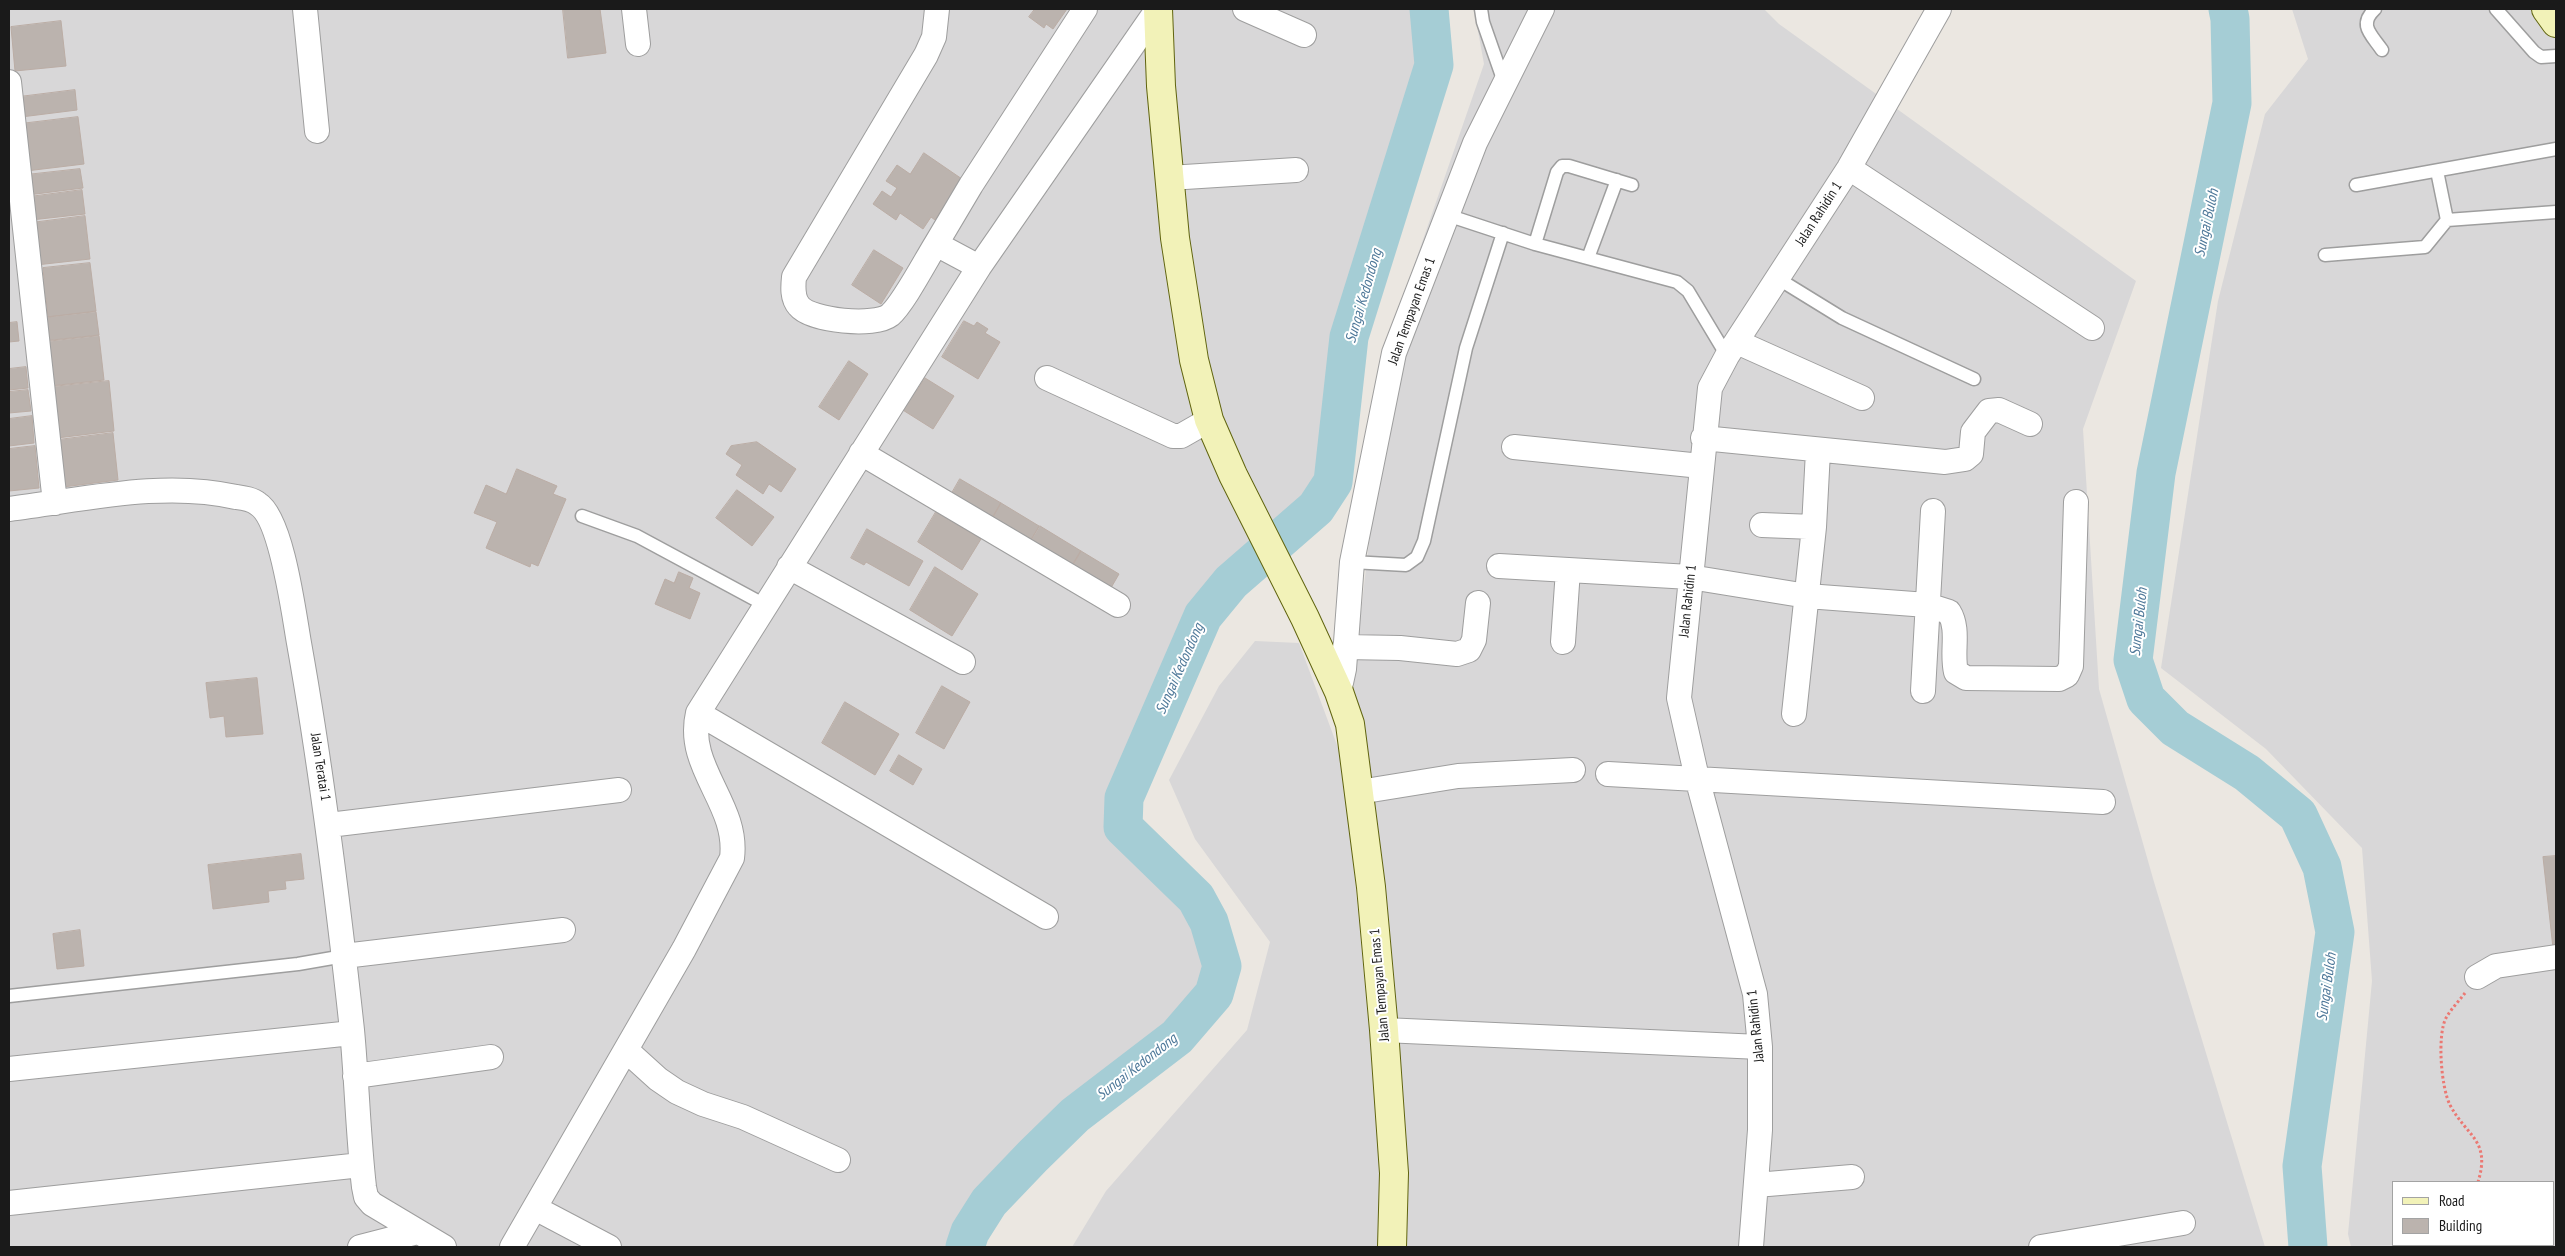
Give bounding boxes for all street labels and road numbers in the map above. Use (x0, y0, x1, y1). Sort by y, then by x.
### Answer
street label: Jalan Rahidin 1 (1792, 179, 1846, 249)
street label: Jalan Tempayan Emas 1 (1385, 255, 1439, 367)
street label: Jalan Rahidin 1 (1676, 564, 1700, 638)
street label: Jalan Teratai 1 (306, 732, 334, 802)
street label: Jalan Tempayan Emas 1 (1367, 928, 1393, 1042)
street label: Jalan Rahidin 1 (1744, 989, 1768, 1063)

